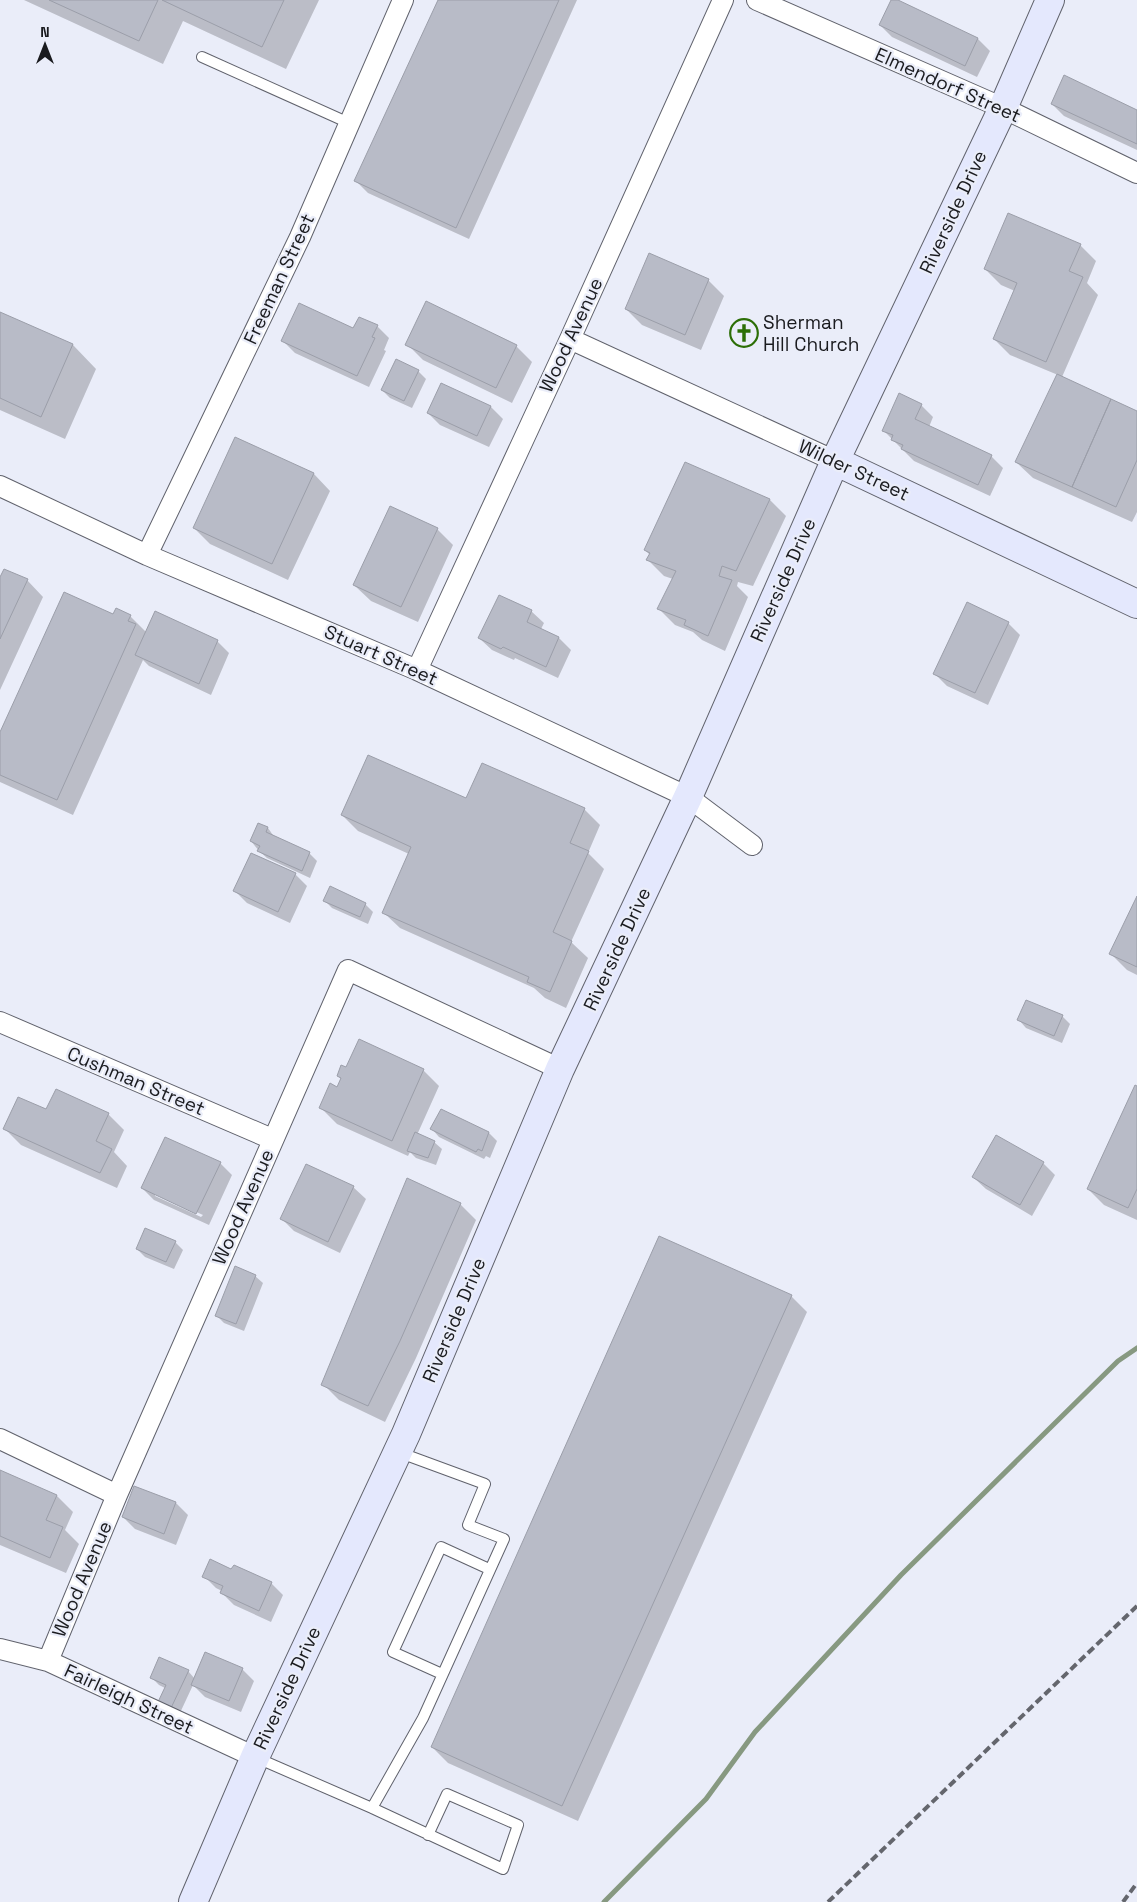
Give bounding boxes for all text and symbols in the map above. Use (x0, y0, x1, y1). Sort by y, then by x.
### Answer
north arrow (20, 20, 70, 70)
text: N (40, 23, 50, 41)
street label: Elmendorf Street (871, 42, 1025, 128)
street label: Riverside Drive (914, 146, 992, 278)
street label: Freeman Street (238, 210, 320, 348)
street label: Wood Avenue (534, 274, 608, 396)
place label: Sherman Hill Church (763, 310, 859, 357)
church icon: Sherman Hill Church (729, 318, 759, 348)
street label: Wilder Street (795, 433, 913, 507)
street label: Riverside Drive (744, 514, 822, 646)
street label: Stuart Street (320, 619, 442, 691)
street label: Riverside Drive (578, 883, 656, 1015)
street label: Cushman Street (63, 1041, 209, 1121)
street label: Wood Avenue (206, 1145, 280, 1269)
street label: Riverside Drive (416, 1254, 492, 1386)
street label: Wood Avenue (46, 1517, 118, 1641)
street label: Riverside Drive (248, 1622, 326, 1754)
street label: Fairleigh Street (60, 1658, 198, 1740)

